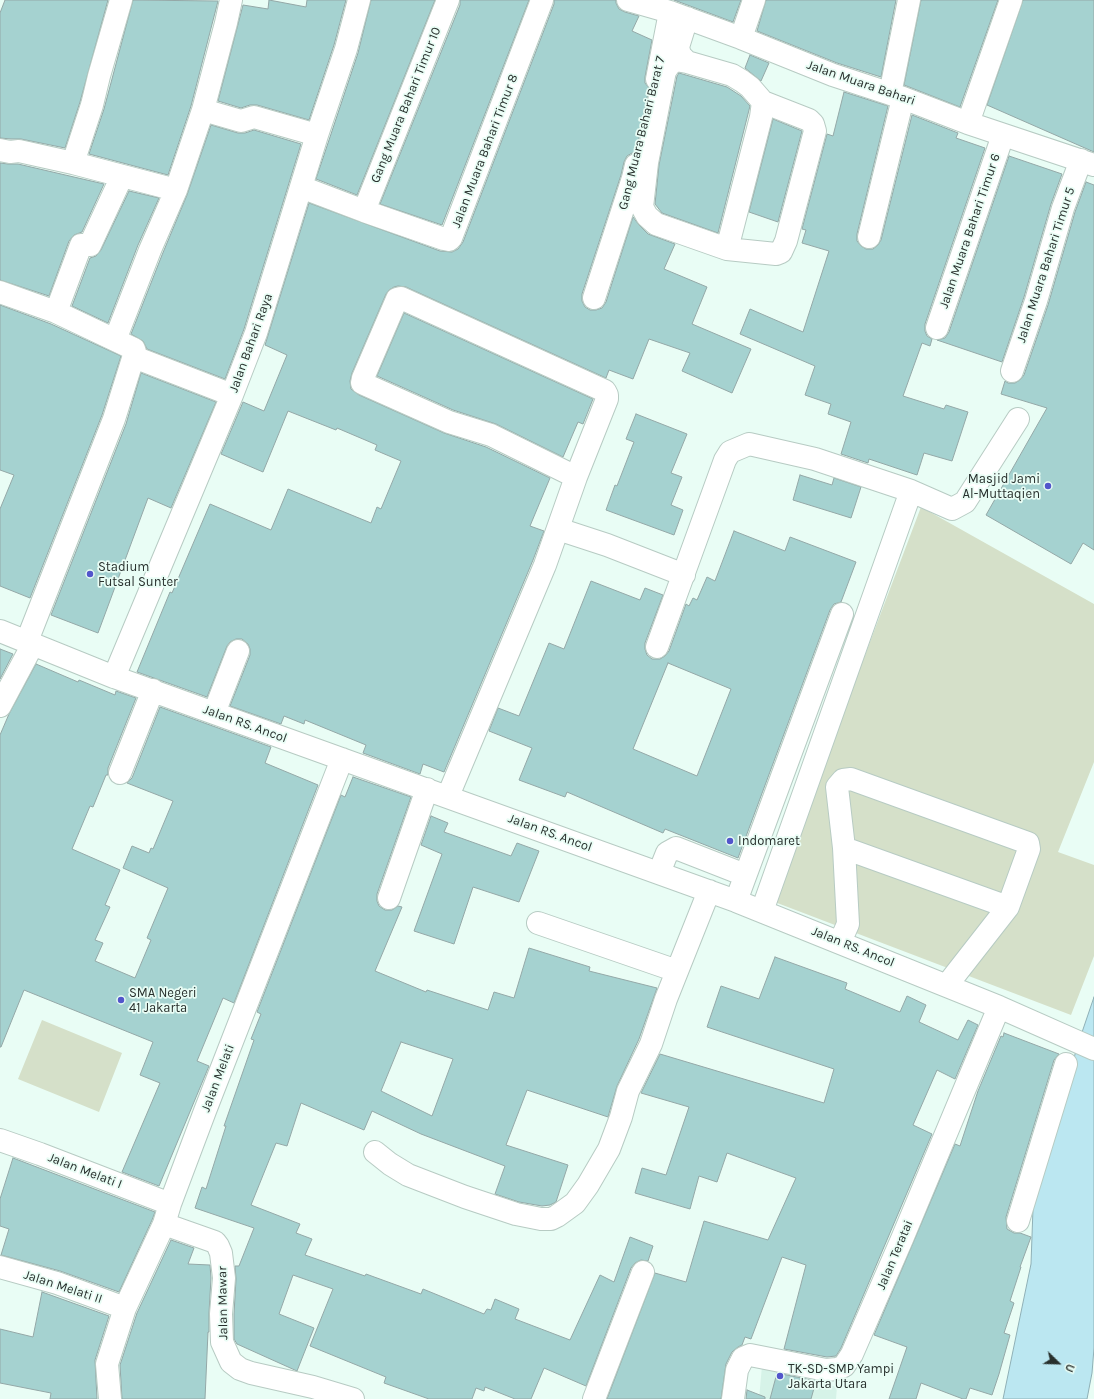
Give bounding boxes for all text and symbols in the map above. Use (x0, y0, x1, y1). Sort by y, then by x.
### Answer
street label: Gang Muara Bahari Timur 10 (368, 25, 444, 185)
street label: Gang Muara Bahari Barat 7 (615, 55, 669, 211)
street label: Jalan Muara Bahari (805, 57, 917, 109)
street label: Jalan Muara Bahari Timur 8 (448, 72, 522, 230)
street label: Jalan Muara Bahari Timur 6 (936, 152, 1004, 310)
street label: Jalan Muara Bahari Timur 5 (1013, 185, 1079, 345)
street label: Jalan Bahari Raya (226, 291, 276, 395)
place label: Masjid Jami Al-Muttaqien (963, 471, 1040, 502)
marker: Masjid Jami Al-Muttaqien (1043, 481, 1053, 491)
place label: Stadium Futsal Sunter (98, 559, 178, 590)
marker: Stadium Futsal Sunter (85, 569, 95, 579)
street label: Jalan RS. Ancol (201, 702, 289, 746)
street label: Jalan RS. Ancol (506, 811, 594, 855)
place label: Indomaret (738, 833, 800, 849)
marker: Indomaret (725, 836, 735, 846)
street label: Jalan RS. Ancol (809, 923, 897, 971)
place label: SMA Negeri 41 Jakarta (129, 985, 197, 1016)
marker: SMA Negeri 41 Jakarta (116, 995, 126, 1005)
street label: Jalan Melati (198, 1042, 238, 1114)
street label: Jalan Melati I (46, 1150, 124, 1192)
street label: Jalan Teratai (873, 1218, 917, 1292)
street label: Jalan Mawar (215, 1266, 231, 1340)
street label: Jalan Melati II (22, 1267, 104, 1307)
north arrow (1038, 1343, 1078, 1383)
place label: TK-SD-SMP Yampi Jakarta Utara (788, 1361, 894, 1392)
text: U (1062, 1362, 1077, 1374)
marker: TK-SD-SMP Yampi Jakarta Utara (775, 1371, 785, 1381)

